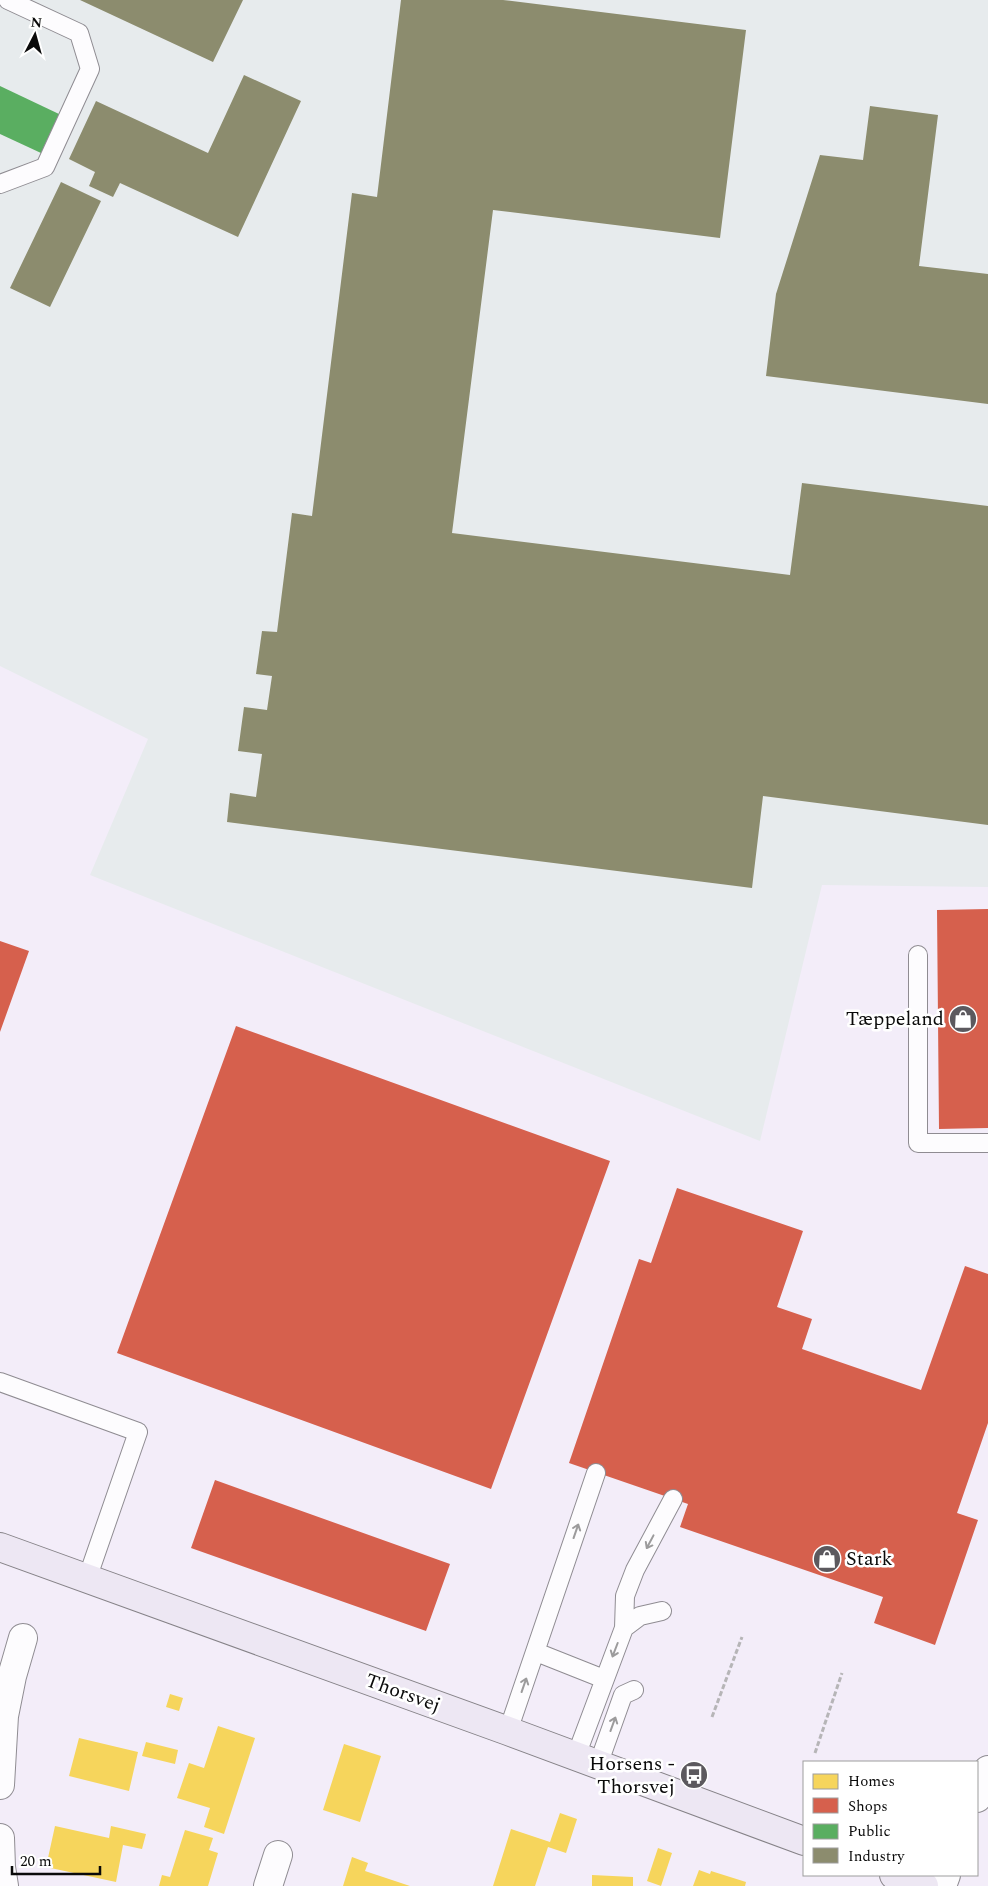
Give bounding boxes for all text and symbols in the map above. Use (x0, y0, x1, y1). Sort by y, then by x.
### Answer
north arrow (10, 10, 60, 60)
text: N (30, 12, 43, 34)
place label: Tæppeland (846, 1004, 944, 1034)
shop icon: Tæppeland (948, 1004, 978, 1034)
one-way arrow (572, 1524, 581, 1540)
one-way arrow (645, 1534, 654, 1549)
shop icon: Stark (812, 1544, 842, 1574)
place label: Stark (846, 1544, 893, 1574)
one-way arrow (610, 1642, 619, 1657)
street label: Thorsvej (361, 1666, 445, 1720)
one-way arrow (520, 1678, 529, 1694)
one-way arrow (608, 1716, 618, 1732)
place label: Horsens - Thorsvej (589, 1749, 675, 1802)
bus stop icon: Horsens - Thorsvej (679, 1760, 709, 1790)
legend (803, 1761, 978, 1876)
text: Homes (848, 1770, 895, 1793)
text: Shops (848, 1795, 888, 1818)
text: Public (848, 1820, 891, 1843)
scale bar (12, 1844, 100, 1876)
text: Industry (848, 1845, 905, 1868)
text: 20 m (20, 1850, 52, 1873)

